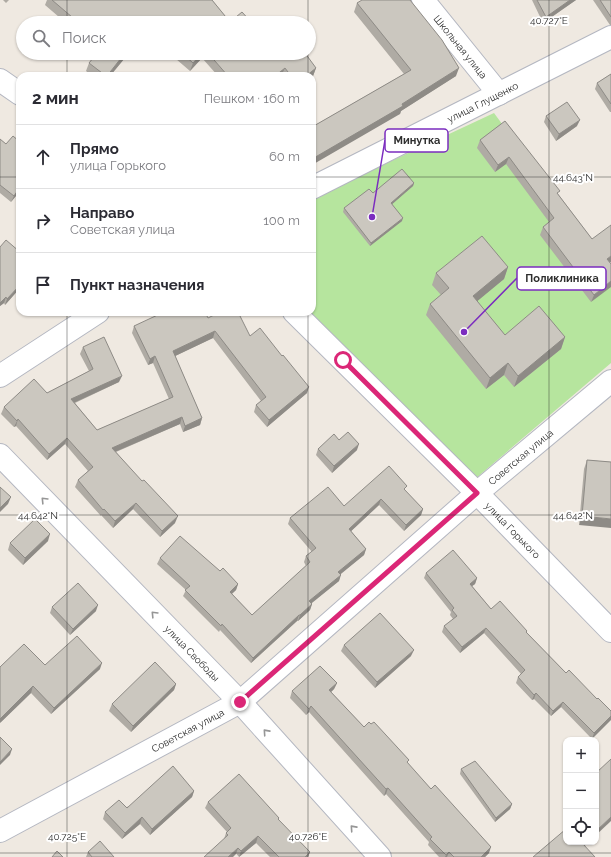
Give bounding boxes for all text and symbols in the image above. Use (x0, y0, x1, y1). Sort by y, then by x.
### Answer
street label: Школьная улица (432, 13, 490, 80)
text: 40.727°E (530, 15, 568, 26)
search box (16, 16, 316, 60)
icon: search (30, 27, 52, 49)
text: Поиск (62, 29, 107, 47)
street label: улица Глущенко (445, 79, 520, 124)
text: 2 мин (32, 88, 79, 108)
text: Пешком · 160 m (204, 91, 300, 106)
callout: Минутка (385, 129, 448, 152)
text: Минутка (394, 134, 440, 147)
text: Прямо (70, 140, 119, 158)
icon: ahead (32, 146, 54, 168)
text: 60 m (269, 149, 300, 164)
text: улица Горького (70, 158, 166, 173)
text: 44.643°N (553, 172, 593, 183)
text: Направо (70, 204, 134, 222)
icon: right (32, 210, 54, 232)
text: 100 m (263, 213, 300, 228)
text: Советская улица (70, 222, 175, 237)
callout: Поликлиника (517, 267, 606, 290)
text: Поликлиника (525, 272, 599, 285)
icon: arrive (32, 274, 54, 296)
text: Пункт назначения (70, 276, 204, 294)
route start (334, 351, 352, 369)
street label: Советская улица (486, 427, 555, 487)
one-way arrow (41, 497, 49, 505)
street label: улица Горького (483, 500, 543, 560)
text: 44.642°N (18, 510, 58, 521)
text: 44.642°N (553, 510, 593, 521)
one-way arrow (151, 611, 159, 619)
street label: улица Свободы (163, 623, 222, 683)
route end (231, 693, 249, 711)
street label: Советская улица (149, 706, 226, 754)
one-way arrow (264, 729, 271, 736)
map controls (563, 737, 599, 845)
button: + (563, 737, 599, 773)
button: − (563, 773, 599, 809)
button: locate (563, 809, 599, 845)
one-way arrow (351, 825, 358, 833)
text: 40.725°E (48, 831, 86, 842)
text: 40.726°E (289, 831, 327, 842)

